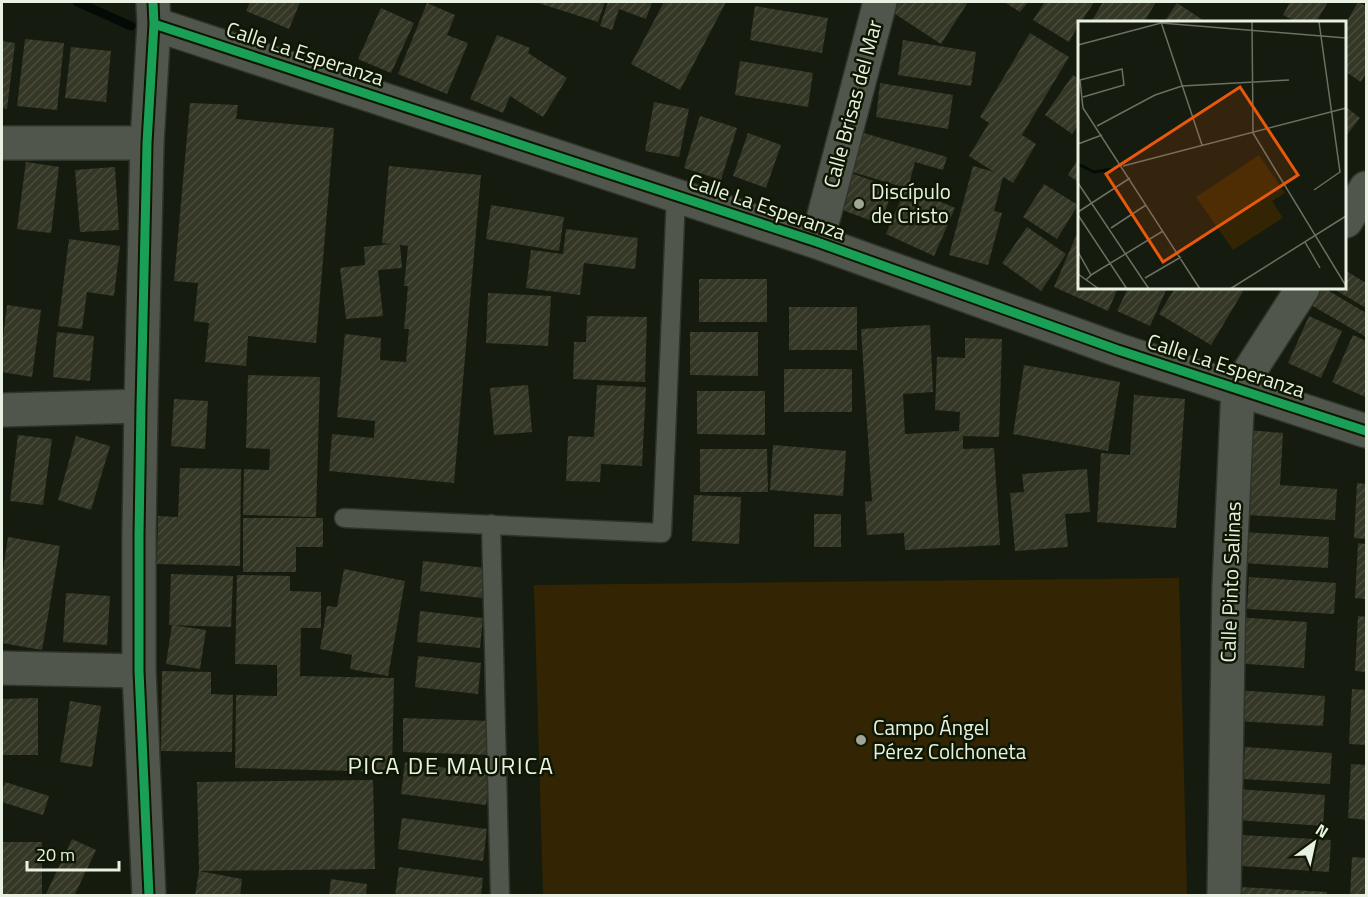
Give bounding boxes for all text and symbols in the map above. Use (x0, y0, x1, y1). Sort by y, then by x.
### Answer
street label: Calle La Esperanza (222, 12, 389, 94)
street label: Calle Brisas del Mar (814, 16, 890, 191)
inset map (1078, 21, 1347, 290)
street label: Calle La Esperanza (684, 164, 851, 248)
place label: Discípulo de Cristo (871, 175, 951, 231)
marker: Discípulo de Cristo (852, 197, 866, 211)
street label: Calle La Esperanza (1143, 324, 1310, 406)
street label: Calle Pinto Salinas (1211, 501, 1249, 663)
place label: Campo Ángel Pérez Colchoneta (873, 711, 1027, 767)
marker: Campo Ángel Pérez Colchoneta (854, 733, 868, 747)
district label: PICA DE MAURICA (347, 747, 555, 783)
north arrow (1284, 813, 1344, 873)
text: N (1311, 817, 1333, 844)
scale bar (27, 834, 118, 872)
text: 20 m (36, 841, 75, 868)

